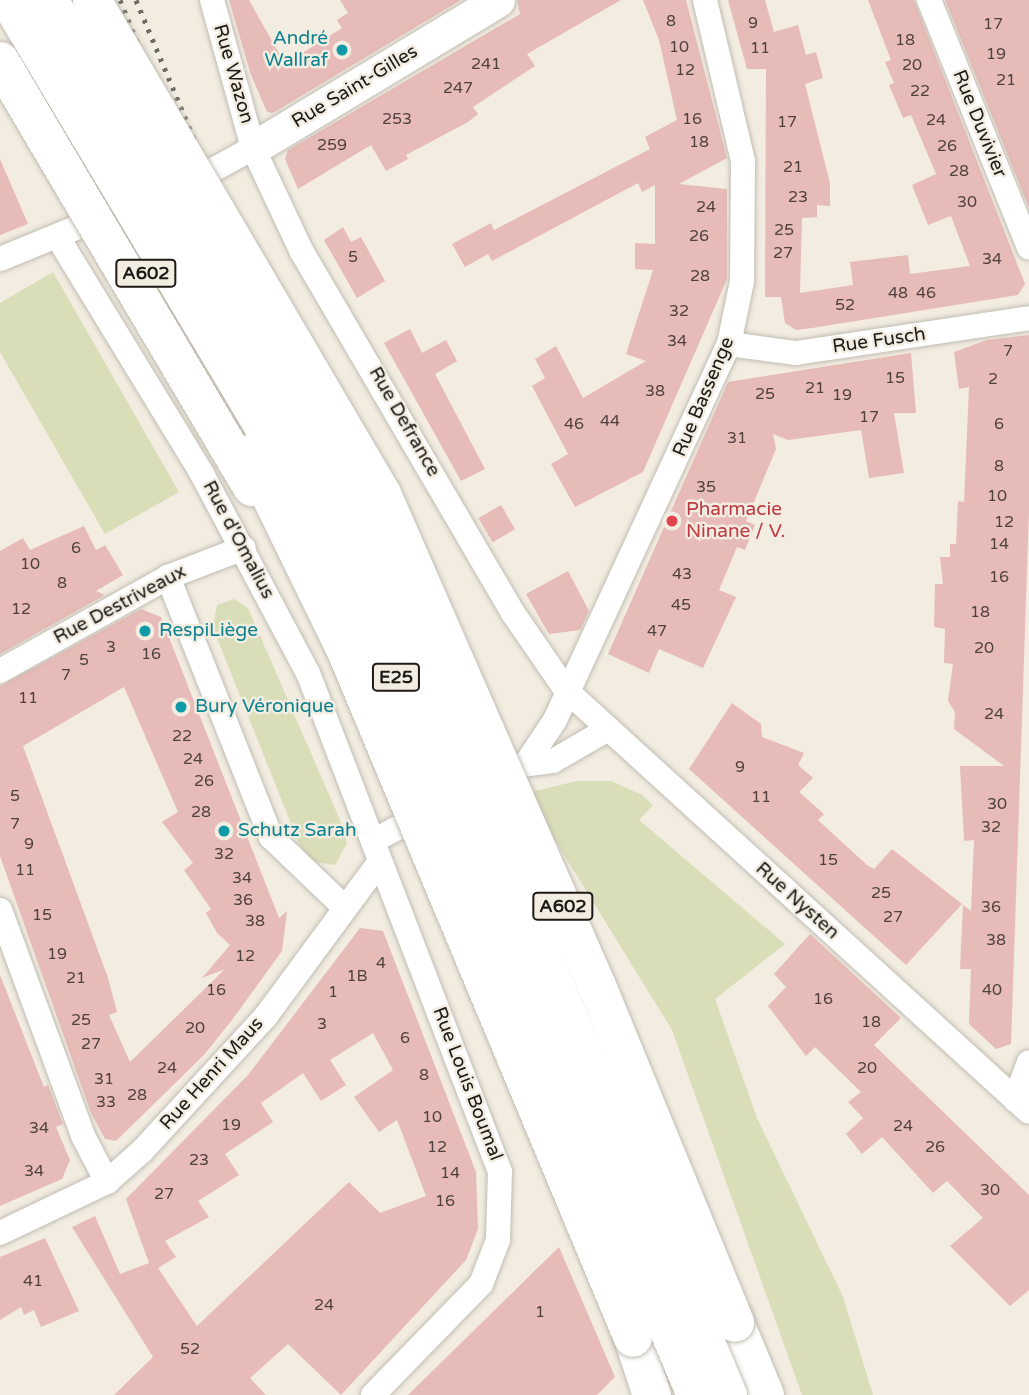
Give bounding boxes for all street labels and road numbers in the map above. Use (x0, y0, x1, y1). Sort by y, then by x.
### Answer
street label: Rue Wazon (208, 22, 258, 126)
street label: Rue Saint-Gilles (288, 40, 422, 134)
street label: Rue Duvivier (947, 67, 1011, 181)
road number: A602 (114, 258, 178, 288)
street label: Rue Fusch (831, 323, 927, 359)
street label: Rue Bassenge (669, 334, 739, 460)
street label: Rue Defrance (363, 363, 445, 481)
street label: Rue d'Omalius (197, 477, 279, 603)
street label: Rue Destriveaux (50, 561, 190, 649)
road number: E25 (372, 662, 420, 692)
street label: Rue Nysten (751, 858, 843, 944)
road number: A602 (532, 891, 594, 920)
street label: Rue Louis Boumal (427, 1004, 507, 1164)
street label: Rue Henri Maus (155, 1013, 269, 1135)

